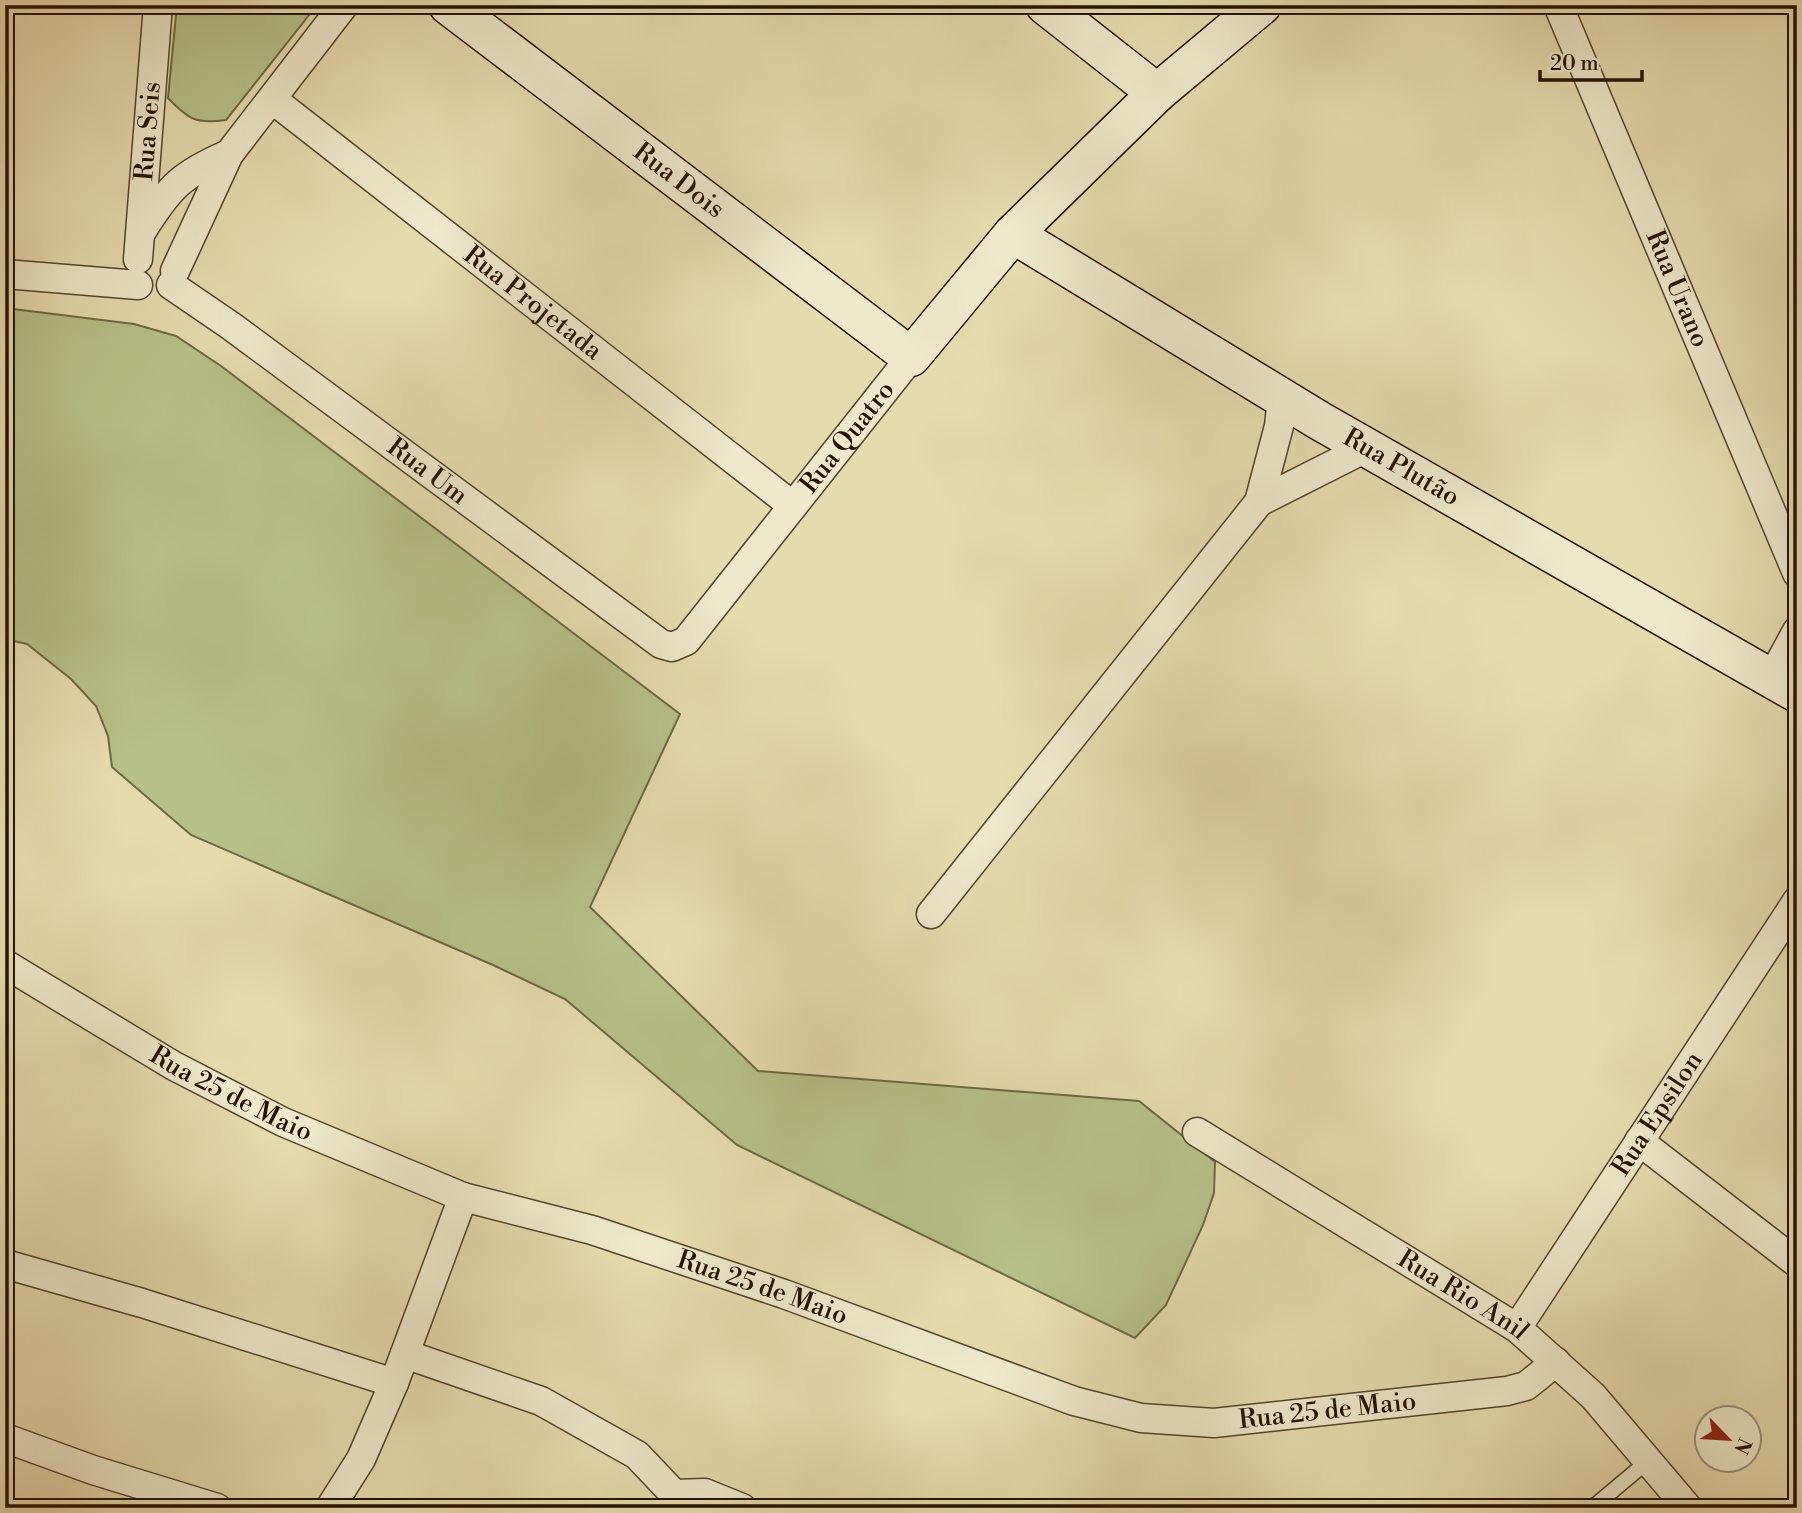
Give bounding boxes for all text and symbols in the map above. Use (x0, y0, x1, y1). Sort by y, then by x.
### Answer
scale bar (1540, 38, 1641, 82)
text: 20 m (1550, 51, 1599, 77)
street label: Rua Seis (128, 81, 168, 182)
street label: Rua Dois (627, 136, 731, 225)
street label: Rua Urano (1639, 225, 1716, 352)
street label: Rua Projetada (457, 239, 609, 367)
street label: Rua Quatro (793, 375, 902, 500)
street label: Rua Plutão (1337, 421, 1465, 513)
street label: Rua Um (381, 431, 474, 512)
street label: Rua 25 de Maio (144, 1039, 317, 1148)
street label: Rua Epsilon (1605, 1046, 1710, 1182)
street label: Rua 25 de Maio (673, 1243, 852, 1332)
street label: Rua Rio Anil (1392, 1243, 1536, 1347)
street label: Rua 25 de Maio (1237, 1385, 1418, 1436)
north arrow (1694, 1404, 1764, 1474)
text: N (1728, 1434, 1757, 1458)

